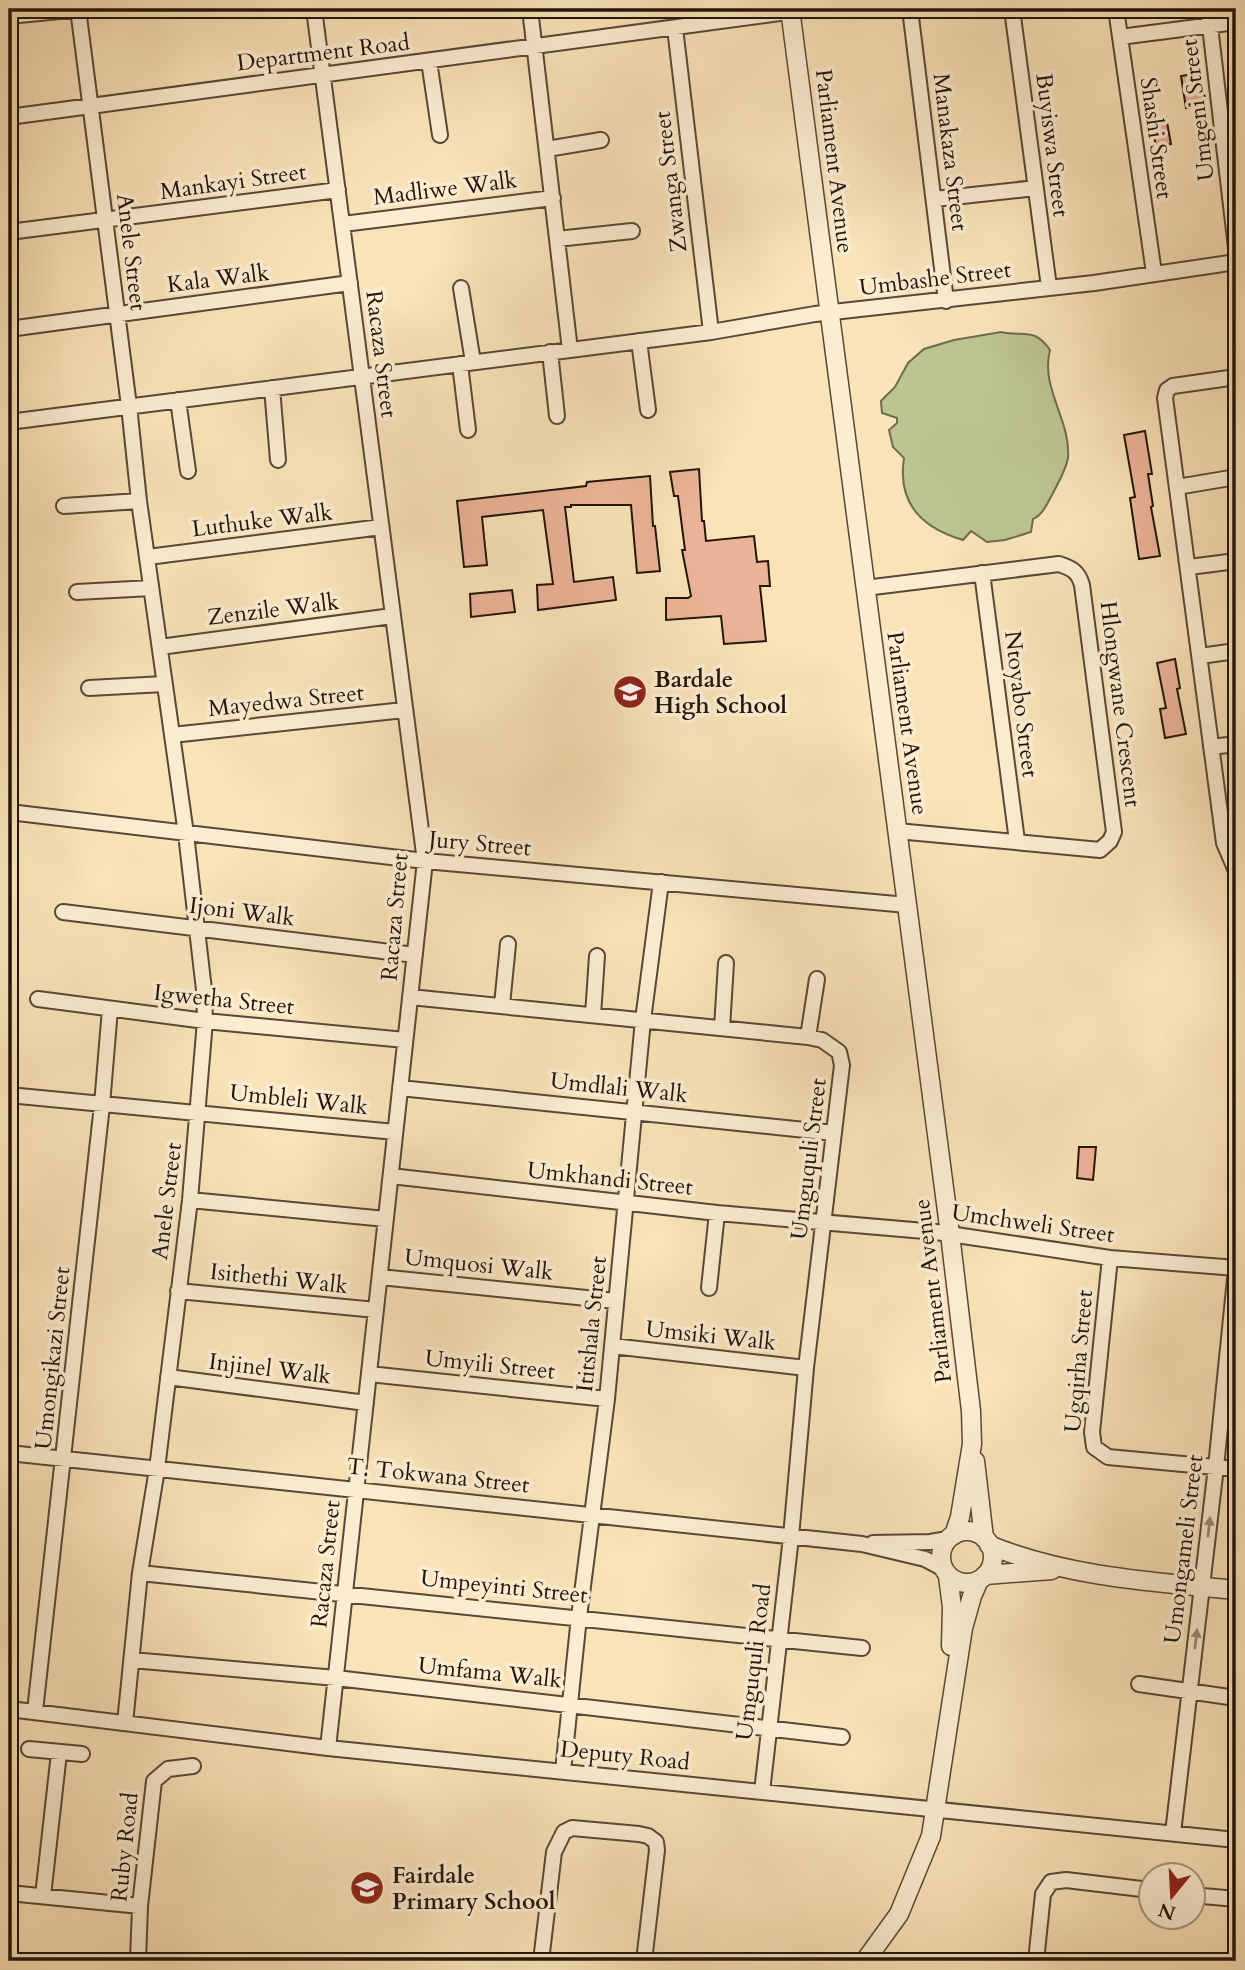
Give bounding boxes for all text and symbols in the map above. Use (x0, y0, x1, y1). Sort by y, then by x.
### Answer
street label: Department Road (235, 26, 412, 78)
street label: Umgeni Street (1173, 37, 1222, 183)
street label: Parliament Avenue (808, 67, 861, 255)
street label: Manakaza Street (925, 71, 976, 233)
street label: Buyiswa Street (1028, 71, 1077, 219)
street label: Shashi Street (1133, 75, 1180, 201)
street label: Zwanga Street (646, 109, 695, 254)
street label: Mankayi Street (158, 156, 308, 207)
street label: Madliwe Walk (371, 164, 519, 213)
street label: Anele Street (109, 192, 154, 312)
street label: Umbashe Street (857, 254, 1013, 303)
street label: Kala Walk (165, 257, 272, 300)
street label: Racaza Street (358, 289, 405, 419)
street label: Luthuke Walk (190, 496, 335, 545)
street label: Zenzile Walk (205, 586, 341, 633)
street label: Hlongwane Crescent (1093, 599, 1148, 809)
street label: Parliament Avenue (879, 629, 936, 817)
street label: Ntoyabo Street (997, 629, 1046, 779)
place label: Bardale High School (654, 664, 787, 721)
school or university icon: Bardale High School (611, 673, 649, 711)
street label: Mayedwa Street (207, 677, 365, 724)
street label: Jury Street (425, 823, 532, 863)
street label: Racaza Street (373, 852, 416, 982)
street label: Ijoni Walk (187, 890, 297, 933)
street label: Igwetha Street (152, 977, 296, 1022)
street label: Umdlali Walk (549, 1065, 690, 1110)
street label: Umbleli Walk (228, 1077, 370, 1122)
street label: Umguquli Street (783, 1077, 834, 1242)
street label: Anele Street (144, 1141, 189, 1261)
street label: Umkhandi Street (526, 1154, 694, 1203)
street label: Parliament Avenue (906, 1197, 959, 1385)
street label: Umchweli Street (950, 1197, 1116, 1250)
street label: Umquosi Walk (403, 1241, 556, 1288)
street label: Ititshala Street (569, 1255, 614, 1394)
street label: Isithethi Walk (209, 1256, 350, 1301)
street label: Umongikazi Street (27, 1265, 78, 1451)
street label: Ugqirha Street (1057, 1289, 1100, 1434)
street label: Umsiki Walk (644, 1313, 778, 1358)
street label: Umyili Street (423, 1342, 557, 1387)
street label: Injinel Walk (207, 1346, 334, 1391)
street label: T. Tokwana Street (345, 1450, 531, 1500)
street label: Umongameli Street (1157, 1453, 1210, 1645)
street label: Racaza Street (303, 1499, 348, 1629)
one-way arrow (1204, 1516, 1215, 1538)
street label: Umpeyinti Street (419, 1562, 589, 1611)
street label: Umguquli Road (729, 1581, 779, 1742)
one-way arrow (1190, 1628, 1201, 1650)
street label: Umfama Walk (417, 1650, 564, 1696)
street label: Deputy Road (559, 1733, 692, 1778)
street label: Ruby Road (103, 1790, 146, 1903)
place label: Fairdale Primary School (392, 1860, 556, 1917)
north arrow (1136, 1862, 1206, 1932)
school or university icon: Fairdale Primary School (348, 1869, 386, 1907)
text: N (1155, 1896, 1179, 1926)

